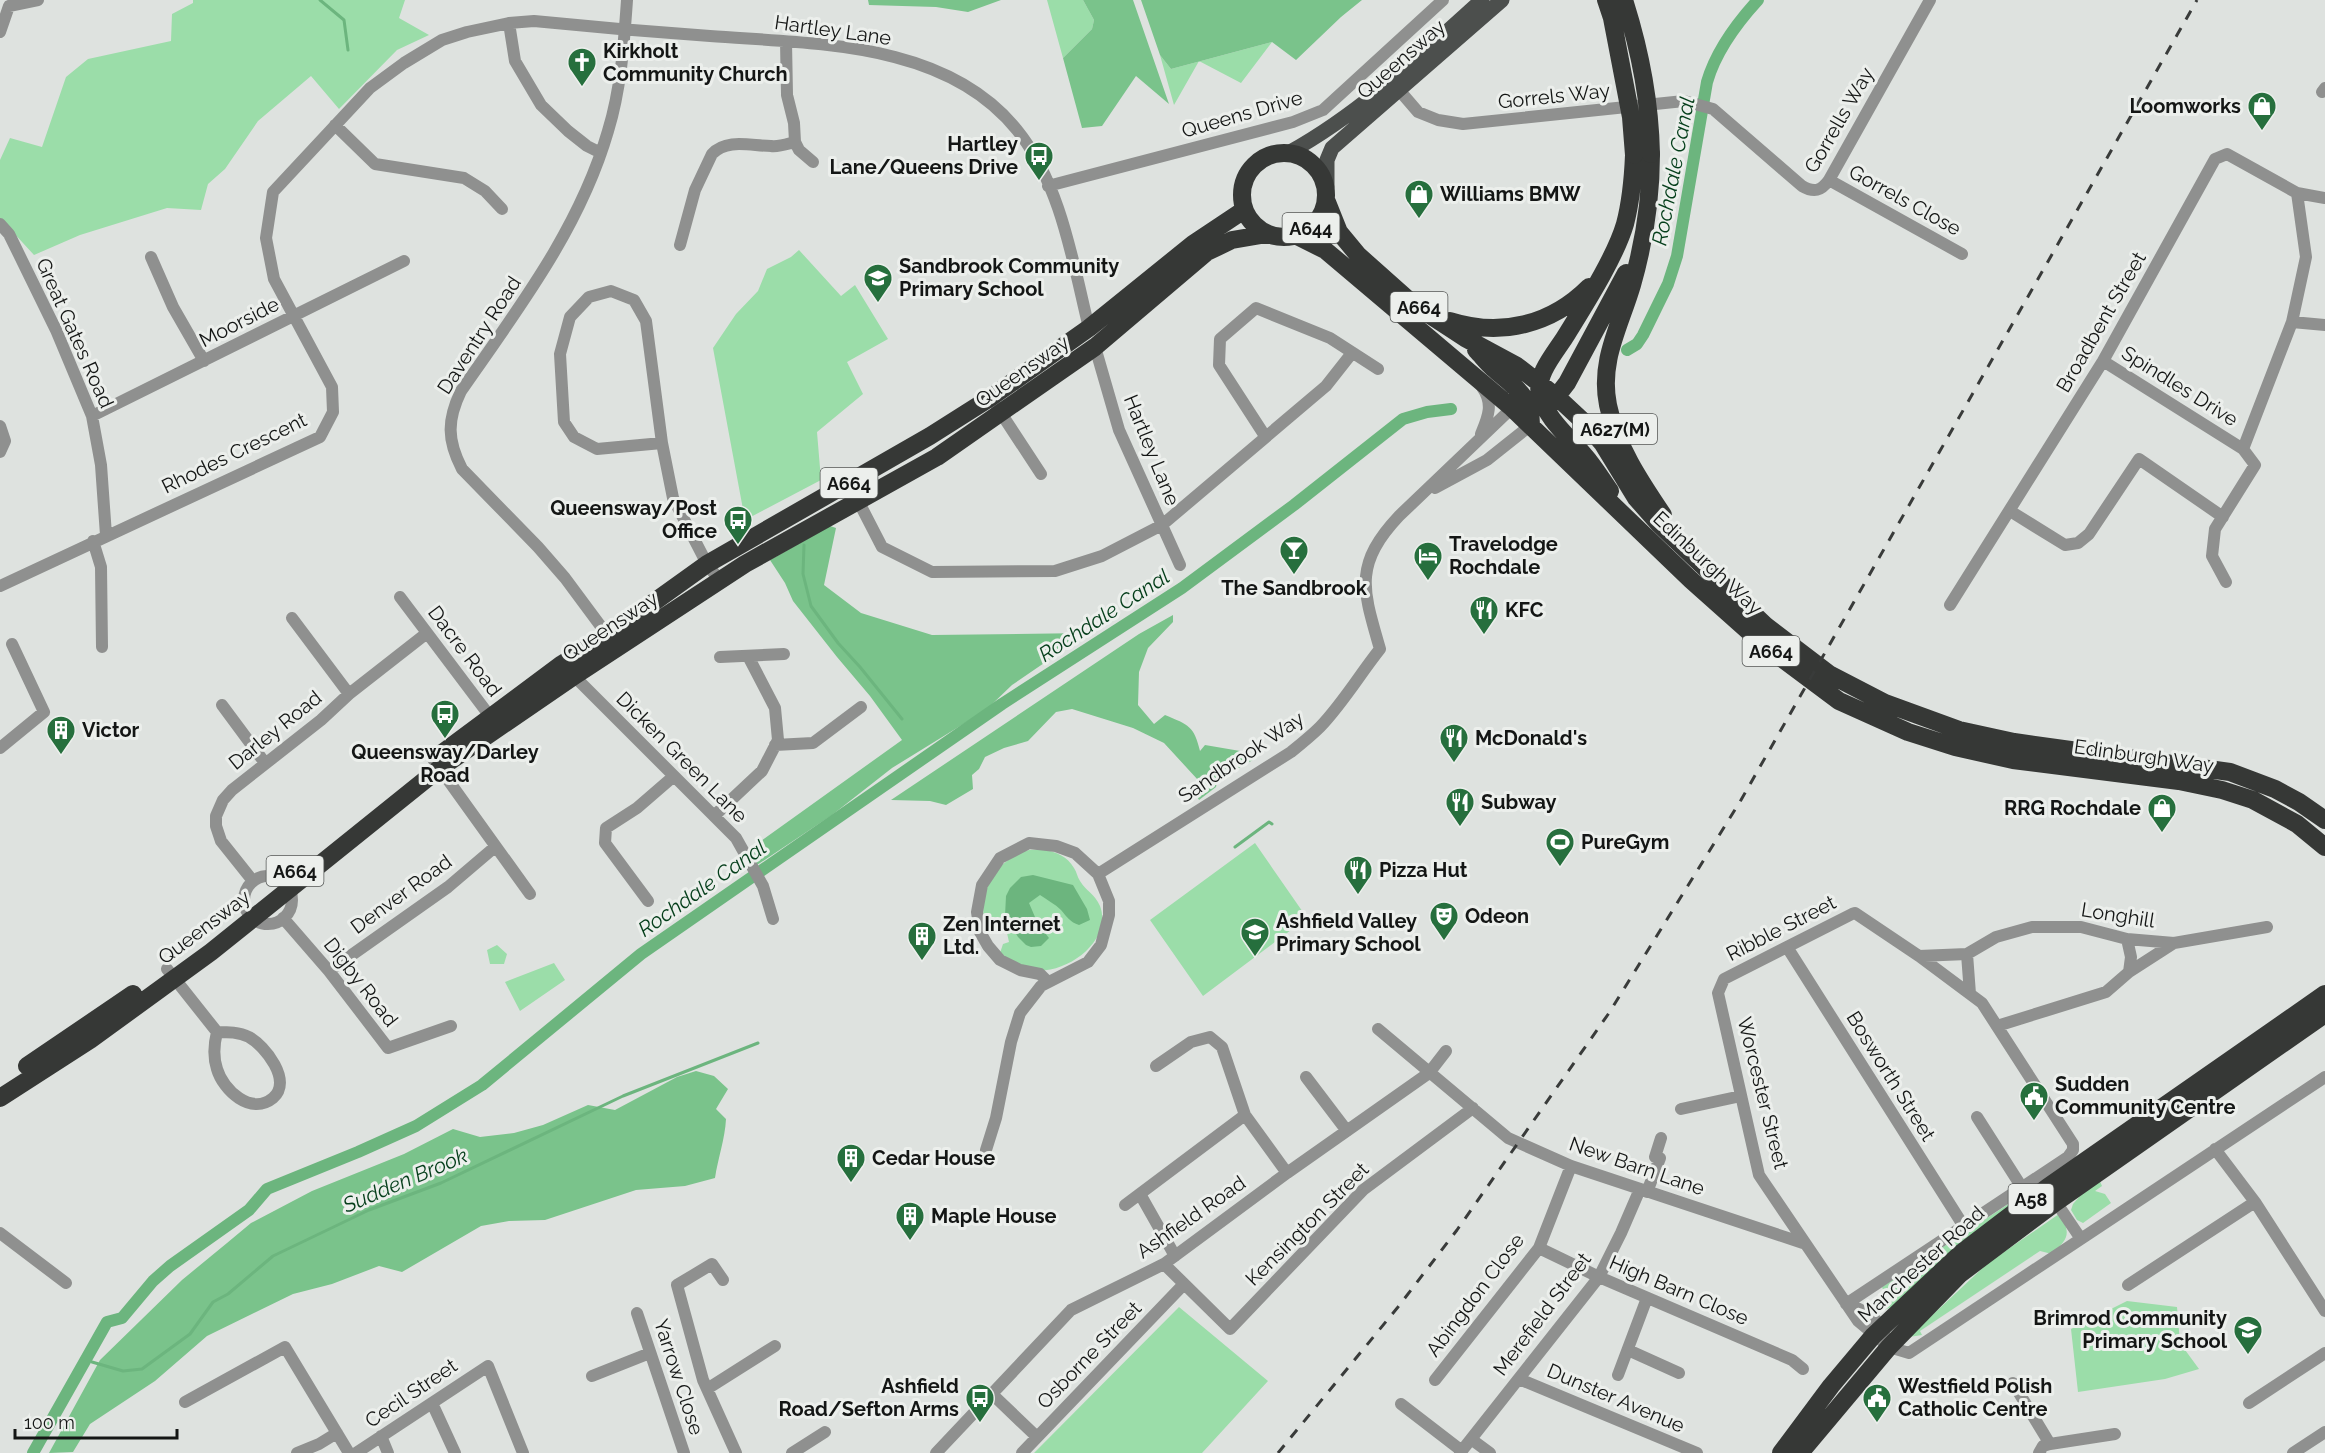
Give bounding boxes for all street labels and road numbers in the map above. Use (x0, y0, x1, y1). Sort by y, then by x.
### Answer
street label: Hartley Lane (773, 10, 893, 50)
street label: Queensway (1352, 14, 1450, 104)
street label: Gorrells Way (1799, 63, 1879, 177)
street label: Gorrels Way (1497, 78, 1611, 114)
street label: Queens Drive (1179, 85, 1305, 143)
street label: Gorrels Close (1845, 159, 1965, 241)
road number: A644 (1282, 213, 1340, 243)
street label: Broadbent Street (2051, 247, 2151, 396)
street label: Great Gates Road (31, 254, 119, 412)
street label: Daventry Road (432, 272, 526, 398)
street label: Moorside (195, 292, 283, 352)
road number: A664 (1390, 292, 1448, 322)
street label: Queensway (971, 330, 1074, 412)
street label: Spindles Drive (2117, 341, 2243, 431)
street label: Hartley Lane (1119, 391, 1185, 509)
street label: Rhodes Crescent (158, 407, 311, 498)
road number: A627(M) (1573, 414, 1657, 444)
road number: A664 (820, 468, 878, 498)
street label: Edinburgh Way (1648, 506, 1768, 620)
street label: Queensway (558, 586, 662, 666)
street label: Dacre Road (423, 601, 507, 701)
road number: A664 (1742, 636, 1800, 666)
street label: Darley Road (224, 685, 326, 775)
street label: Dicken Green Lane (611, 686, 753, 828)
street label: Sandbrook Way (1174, 706, 1308, 808)
street label: Edinburgh Way (2073, 734, 2216, 778)
street label: Denver Road (346, 849, 456, 939)
road number: A664 (266, 856, 324, 886)
street label: Queensway (153, 885, 255, 969)
street label: Ribble Street (1722, 890, 1840, 966)
street label: Longhill (2079, 897, 2157, 933)
street label: Digby Road (319, 933, 403, 1031)
street label: Bosworth Street (1842, 1007, 1941, 1146)
street label: Worcester Street (1733, 1014, 1794, 1172)
street label: New Barn Lane (1566, 1132, 1708, 1200)
street label: Kensington Street (1240, 1157, 1374, 1291)
street label: Ashfield Road (1132, 1171, 1250, 1263)
road number: A58 (2008, 1184, 2054, 1214)
street label: Manchester Road (1853, 1201, 1989, 1327)
street label: Abingdon Close (1421, 1229, 1529, 1361)
street label: Merefield Street (1488, 1248, 1596, 1380)
street label: High Barn Close (1606, 1250, 1752, 1330)
street label: Osborne Street (1032, 1296, 1146, 1414)
street label: Yarrow Close (649, 1316, 709, 1438)
street label: Cecil Street (360, 1353, 462, 1433)
street label: Dunster Avenue (1544, 1358, 1689, 1438)

